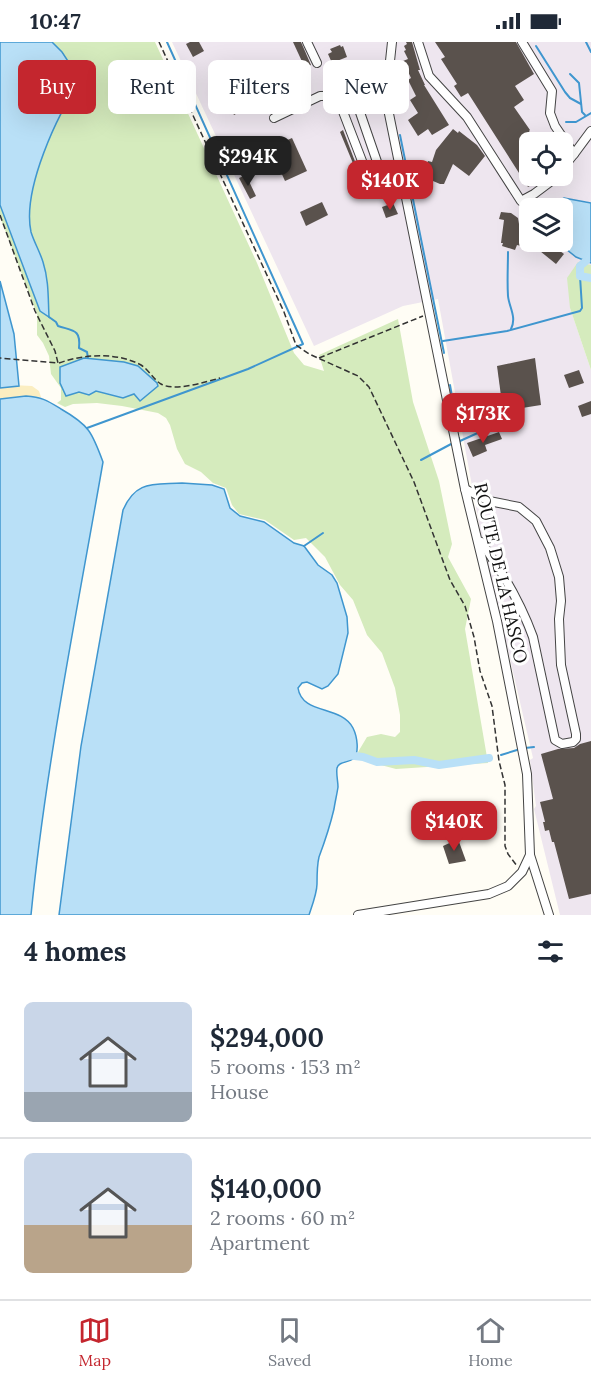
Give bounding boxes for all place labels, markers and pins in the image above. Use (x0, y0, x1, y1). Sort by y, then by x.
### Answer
pin: $294K (206, 136, 290, 187)
pin: $140K (348, 160, 432, 211)
pin: $173K (441, 393, 525, 444)
pin: $140K (412, 801, 496, 852)

